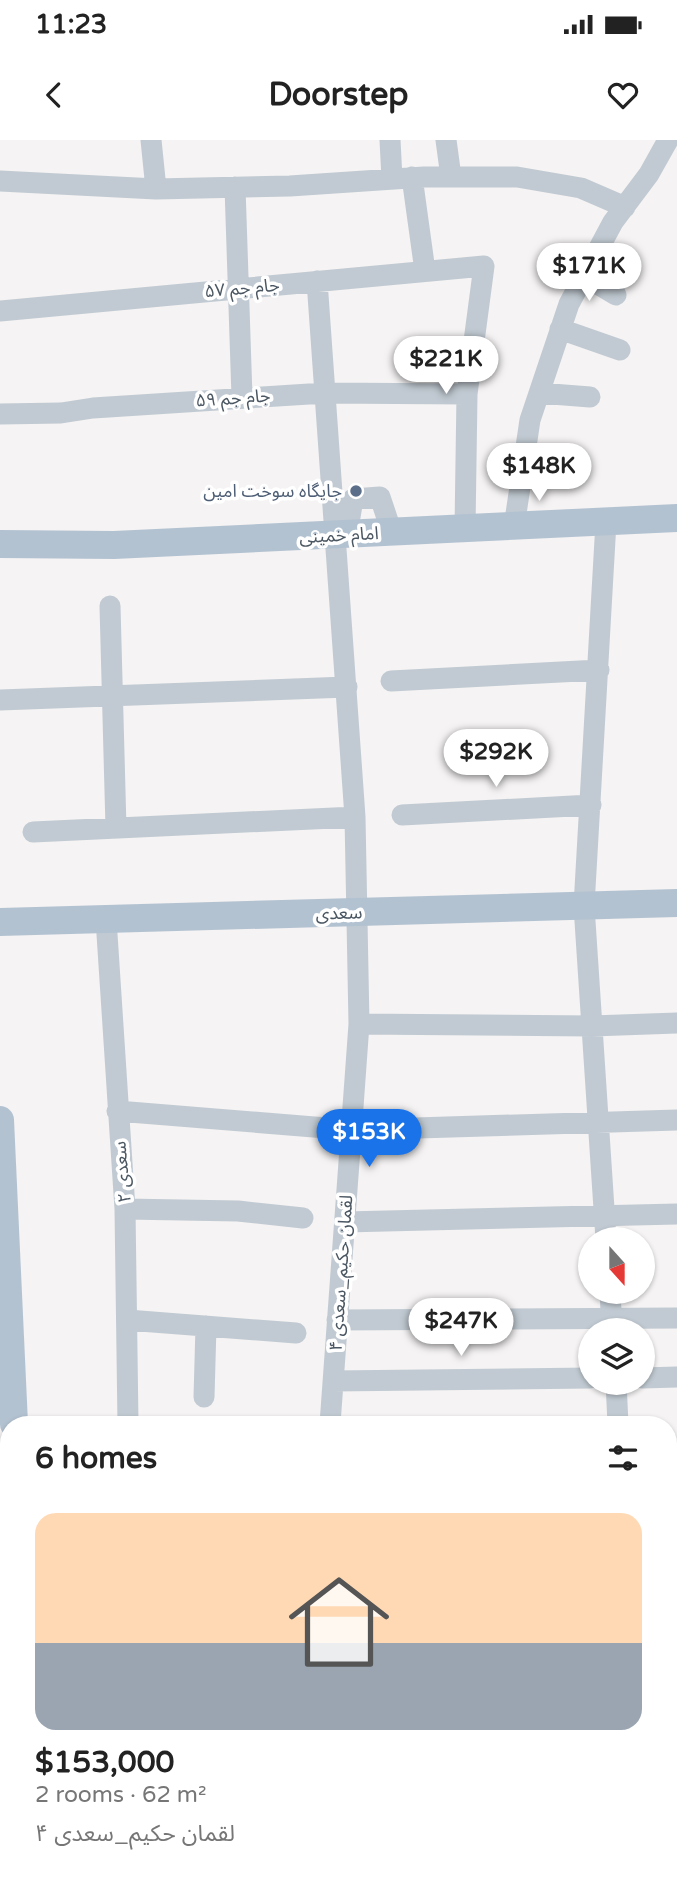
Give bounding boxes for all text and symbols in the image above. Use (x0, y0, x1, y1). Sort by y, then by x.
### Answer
text: 11:23 (35, 9, 107, 40)
icon: back (35, 76, 73, 114)
text: Doorstep (268, 76, 409, 114)
icon: heart (604, 76, 642, 114)
pin: $171K (540, 244, 638, 303)
text: $171K (553, 252, 625, 280)
street label: جام جم ۵۷ (204, 274, 281, 305)
pin: $221K (397, 336, 495, 396)
text: $221K (410, 345, 482, 373)
street label: جام جم ۵۹ (195, 384, 272, 415)
pin: $148K (490, 444, 588, 503)
text: $148K (503, 452, 575, 480)
place label: جایگاه سوخت امین (203, 480, 342, 502)
marker: جایگاه سوخت امین (348, 483, 364, 499)
street label: امام خمینی (299, 522, 379, 551)
pin: $292K (447, 730, 545, 789)
text: $292K (460, 738, 532, 766)
street label: سعدی (315, 901, 363, 925)
pin: $153K (320, 1110, 418, 1169)
text: $153K (333, 1118, 405, 1146)
street label: سعدی ۲ (108, 1140, 136, 1204)
street label: لقمان حکیم_سعدی ۴ (325, 1194, 359, 1352)
north arrow (578, 1227, 654, 1304)
map controls (578, 1227, 655, 1395)
pin: $247K (412, 1298, 510, 1358)
text: $247K (425, 1307, 497, 1335)
button: layers (578, 1318, 655, 1395)
icon: filters (604, 1439, 642, 1477)
text: 6 homes (35, 1440, 157, 1477)
icon: home (276, 1559, 402, 1685)
text: $153,000 (35, 1744, 174, 1781)
text: 2 rooms · 62 m² (35, 1781, 206, 1809)
text: لقمان حکیم_سعدی ۴ (35, 1820, 235, 1848)

